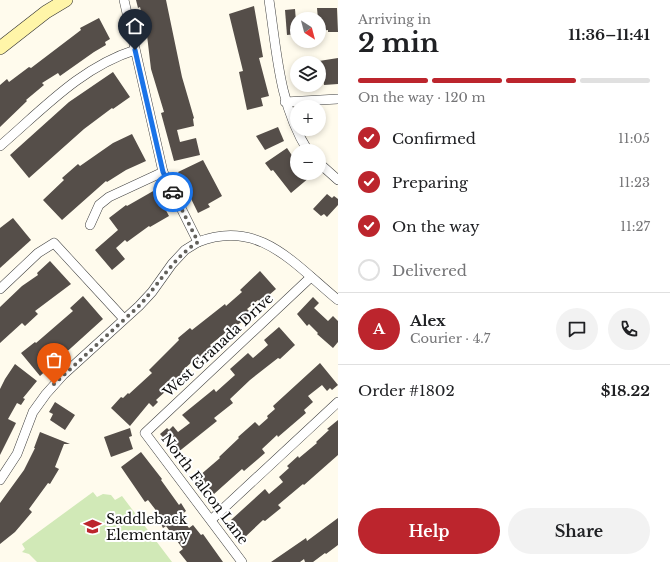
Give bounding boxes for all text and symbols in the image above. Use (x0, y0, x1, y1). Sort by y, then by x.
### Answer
pin (118, 9, 152, 50)
text: Arriving in (358, 11, 431, 28)
north arrow (290, 12, 326, 48)
map controls (290, 12, 326, 180)
icon: home (124, 15, 146, 37)
text: 11:36–11:41 (568, 25, 650, 44)
text: 2 min (358, 27, 439, 59)
button: layers (290, 56, 326, 92)
text: On the way · 120 m (358, 89, 485, 106)
button: + (290, 100, 326, 136)
icon: check (358, 127, 380, 149)
text: Confirmed (392, 129, 476, 148)
text: 11:05 (618, 130, 650, 147)
button: − (290, 144, 326, 180)
icon: check (358, 171, 380, 193)
courier (153, 172, 193, 212)
text: Preparing (392, 173, 468, 192)
text: 11:23 (619, 174, 650, 191)
icon: car (162, 181, 184, 203)
icon: check (358, 215, 380, 237)
text: On the way (392, 217, 480, 236)
text: 11:27 (620, 218, 650, 235)
text: Delivered (392, 261, 467, 280)
street label: West Granada Drive (158, 289, 277, 401)
button: chat (556, 308, 598, 350)
button: phone (608, 308, 650, 350)
text: Alex (410, 311, 446, 330)
text: A (373, 319, 385, 338)
text: Courier · 4.7 (410, 330, 490, 347)
pin (37, 343, 71, 384)
icon: bag (43, 349, 65, 371)
text: Order #1802 (358, 381, 455, 400)
text: $18.22 (601, 381, 650, 400)
street label: North Falcon Lane (157, 430, 253, 548)
button: Help (358, 508, 500, 554)
button: Share (508, 508, 650, 554)
place label: Saddleback Elementary (106, 510, 190, 544)
school or university icon: Saddleback Elementary (83, 517, 103, 537)

